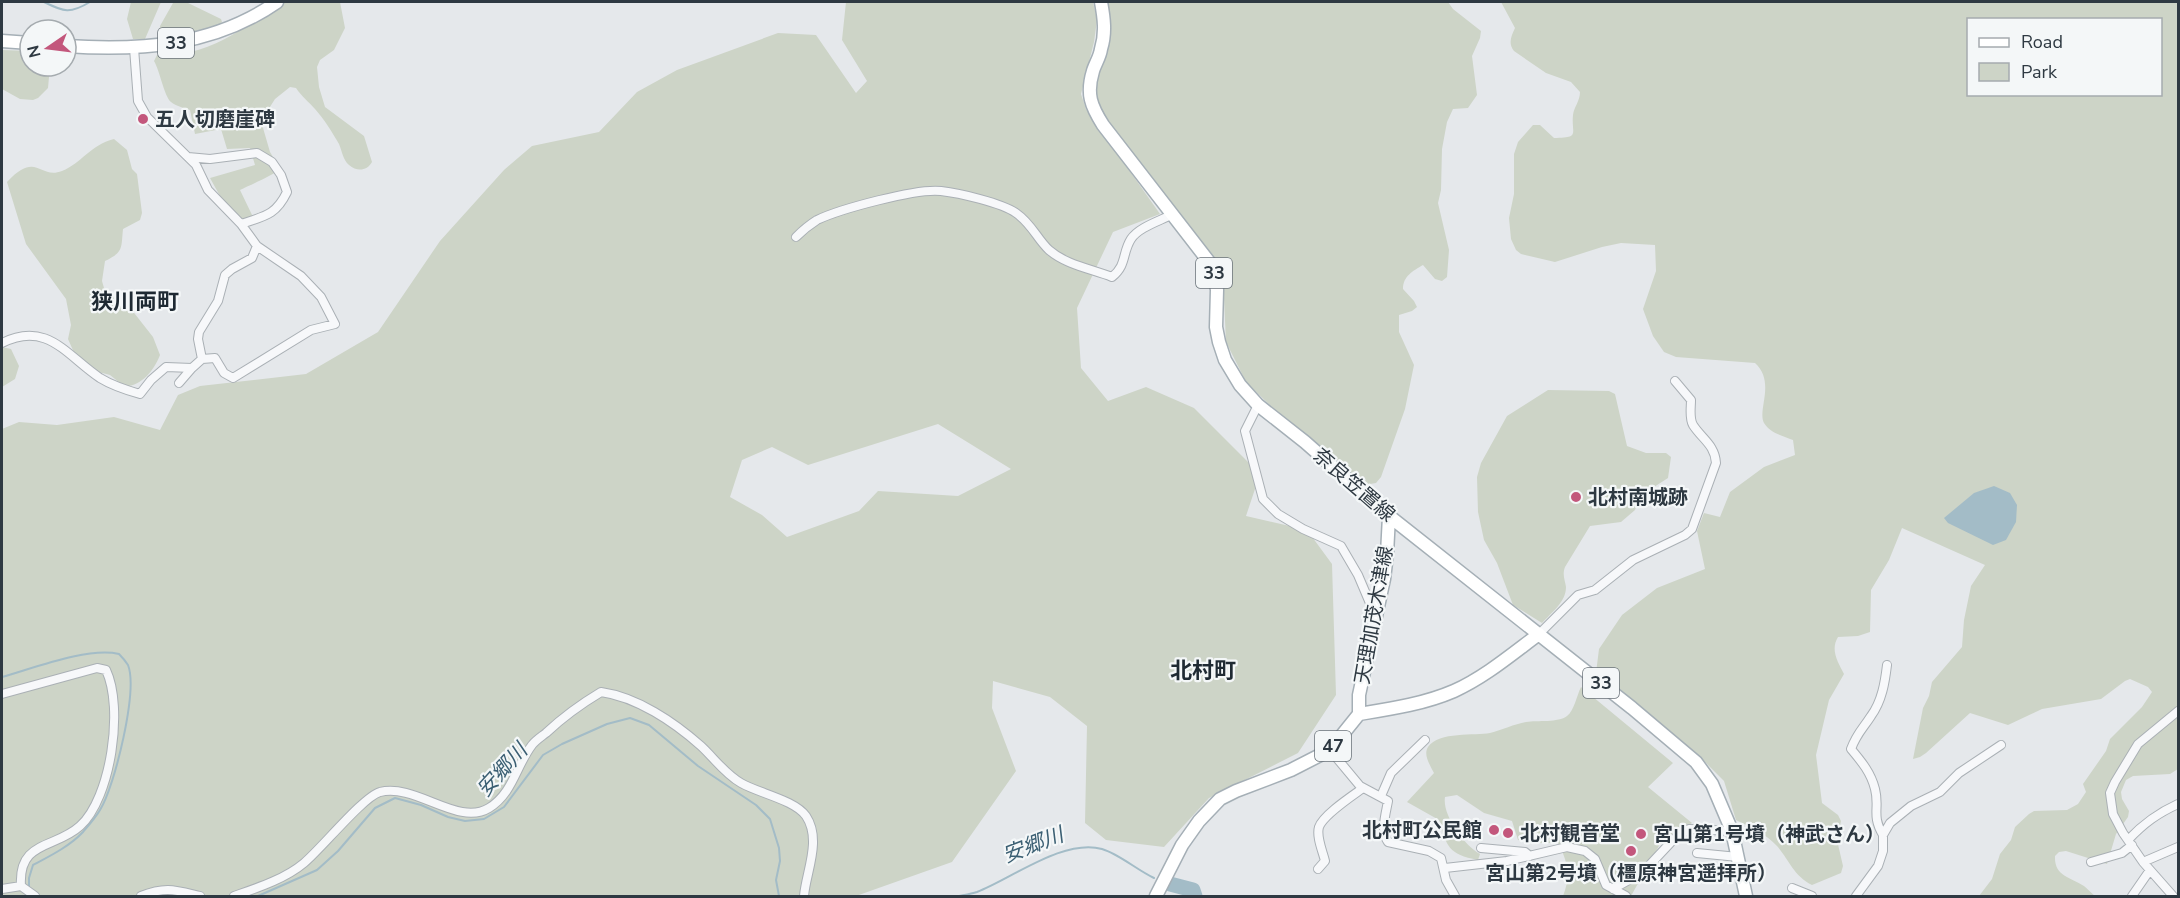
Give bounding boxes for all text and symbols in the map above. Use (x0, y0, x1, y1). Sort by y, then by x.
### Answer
north arrow (18, 18, 78, 78)
legend (1967, 18, 2162, 96)
road number: 33 (158, 28, 194, 58)
text: Road (2021, 30, 2063, 54)
text: N (22, 43, 47, 60)
text: Park (2021, 60, 2058, 84)
place label: 五人切磨崖碑 (155, 106, 275, 133)
marker: 五人切磨崖碑 (136, 112, 150, 126)
road number: 33 (1196, 258, 1232, 288)
district label: 狭川両町 (91, 287, 179, 317)
street label: 奈良笠置線 (1307, 442, 1401, 528)
place label: 北村南城跡 (1588, 484, 1688, 511)
marker: 北村南城跡 (1569, 490, 1583, 504)
street label: 天理加茂木津線 (1349, 544, 1399, 686)
district label: 北村町 (1170, 656, 1236, 686)
road number: 33 (1583, 668, 1619, 698)
road number: 47 (1315, 731, 1351, 761)
water label: 安郷川 (471, 736, 535, 803)
place label: 北村町公民館 (1362, 817, 1482, 844)
water label: 安郷川 (999, 820, 1069, 869)
place label: 北村観音堂 (1520, 820, 1620, 847)
place label: 宮山第1号墳（神武さん） (1653, 821, 1885, 848)
marker: 北村町公民館 (1487, 823, 1501, 837)
marker: 北村観音堂 (1501, 826, 1515, 840)
marker: 宮山第1号墳（神武さん） (1634, 827, 1648, 841)
marker: 宮山第2号墳（橿原神宮遥拝所） (1624, 844, 1638, 858)
place label: 宮山第2号墳（橿原神宮遥拝所） (1485, 860, 1777, 887)

